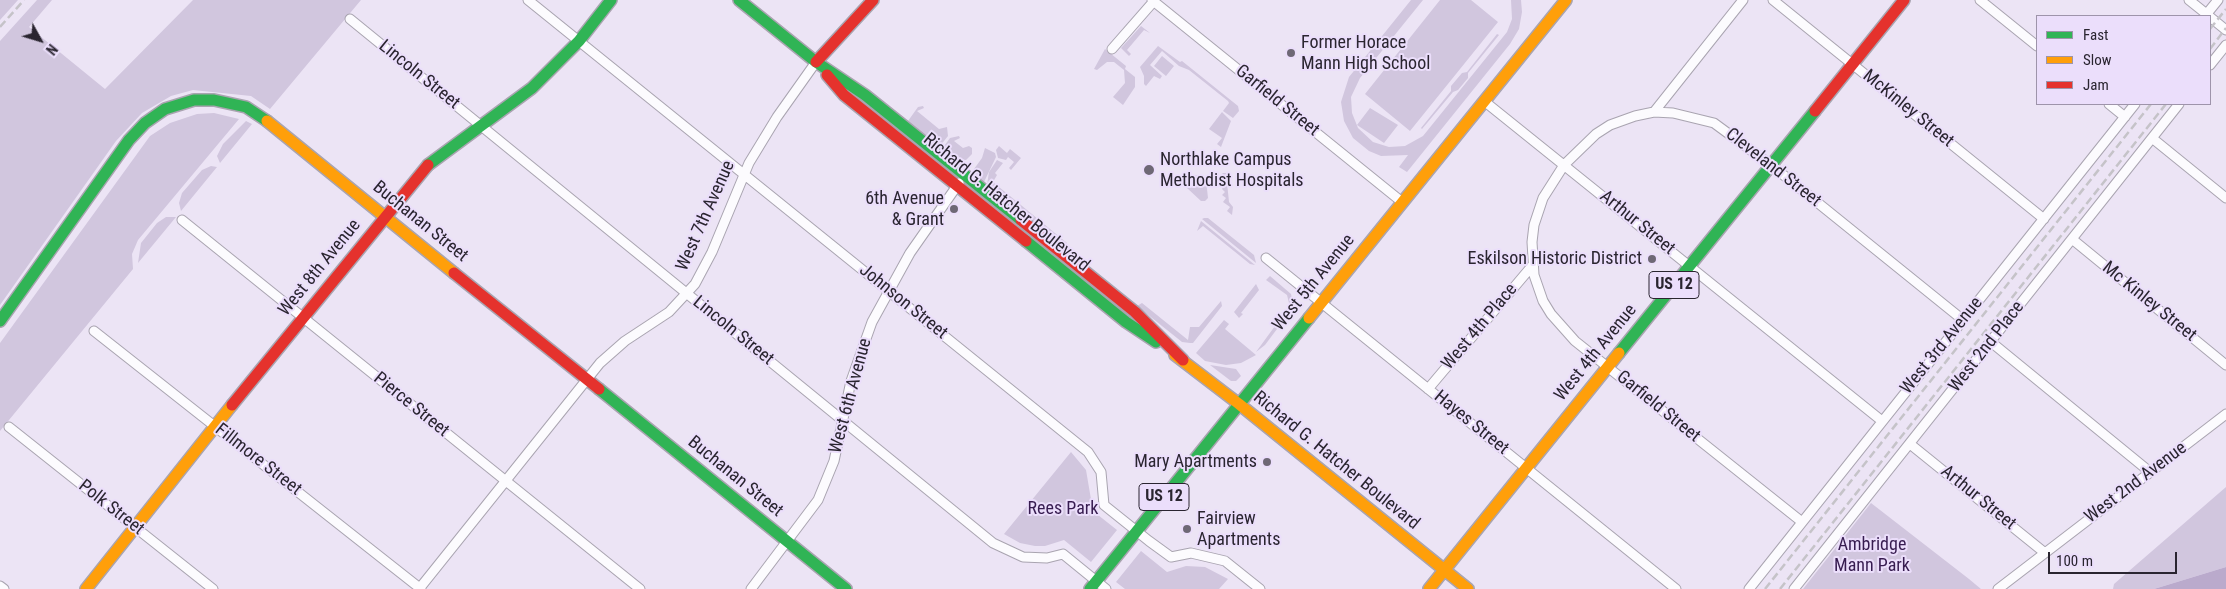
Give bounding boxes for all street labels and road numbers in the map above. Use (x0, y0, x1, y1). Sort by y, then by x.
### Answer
street label: Lincoln Street (374, 36, 464, 114)
street label: Garfield Street (1231, 61, 1323, 141)
street label: McKinley Street (1858, 66, 1958, 152)
street label: Cleveland Street (1721, 124, 1825, 212)
street label: Richard G. Hatcher Boulevard (918, 129, 1094, 277)
street label: West 7th Avenue (672, 158, 740, 274)
street label: Buchanan Street (368, 177, 472, 267)
street label: Arthur Street (1595, 186, 1679, 260)
street label: West 8th Avenue (274, 215, 366, 321)
street label: West 5th Avenue (1268, 230, 1360, 336)
street label: Mc Kinley Street (2098, 257, 2200, 347)
street label: Johnson Street (854, 260, 952, 344)
road number: US 12 (1649, 272, 1699, 298)
street label: West 4th Place (1438, 279, 1522, 375)
street label: Lincoln Street (688, 292, 778, 370)
street label: West 3rd Avenue (1896, 293, 1988, 399)
street label: West 2nd Place (1945, 297, 2029, 397)
street label: West 4th Avenue (1550, 300, 1642, 406)
street label: West 6th Avenue (825, 336, 877, 456)
street label: Garfield Street (1612, 367, 1704, 447)
street label: Pierce Street (369, 368, 453, 442)
street label: Hayes Street (1429, 386, 1513, 460)
street label: Richard G. Hatcher Boulevard (1248, 387, 1424, 535)
street label: Fillmore Street (210, 420, 306, 500)
street label: Buchanan Street (683, 432, 787, 522)
street label: West 2nd Avenue (2081, 438, 2191, 528)
street label: Arthur Street (1936, 461, 2020, 535)
street label: Polk Street (74, 476, 148, 540)
road number: US 12 (1139, 484, 1189, 511)

